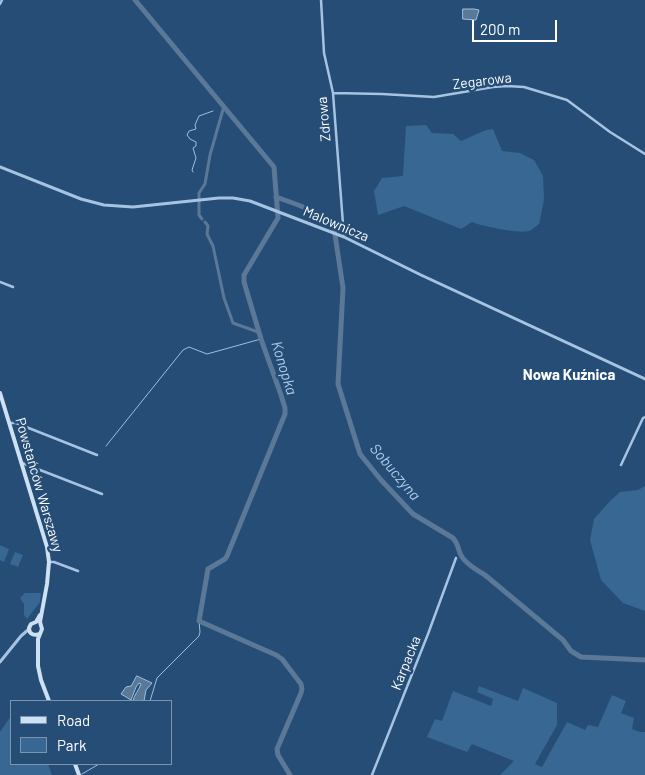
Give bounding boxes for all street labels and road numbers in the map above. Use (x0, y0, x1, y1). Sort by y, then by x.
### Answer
street label: Zegarowa (452, 69, 512, 93)
street label: Zdrowa (314, 96, 334, 142)
street label: Malownicza (301, 203, 371, 245)
street label: Powstańców Warszawy (12, 416, 66, 554)
street label: Karpacka (388, 633, 424, 693)

